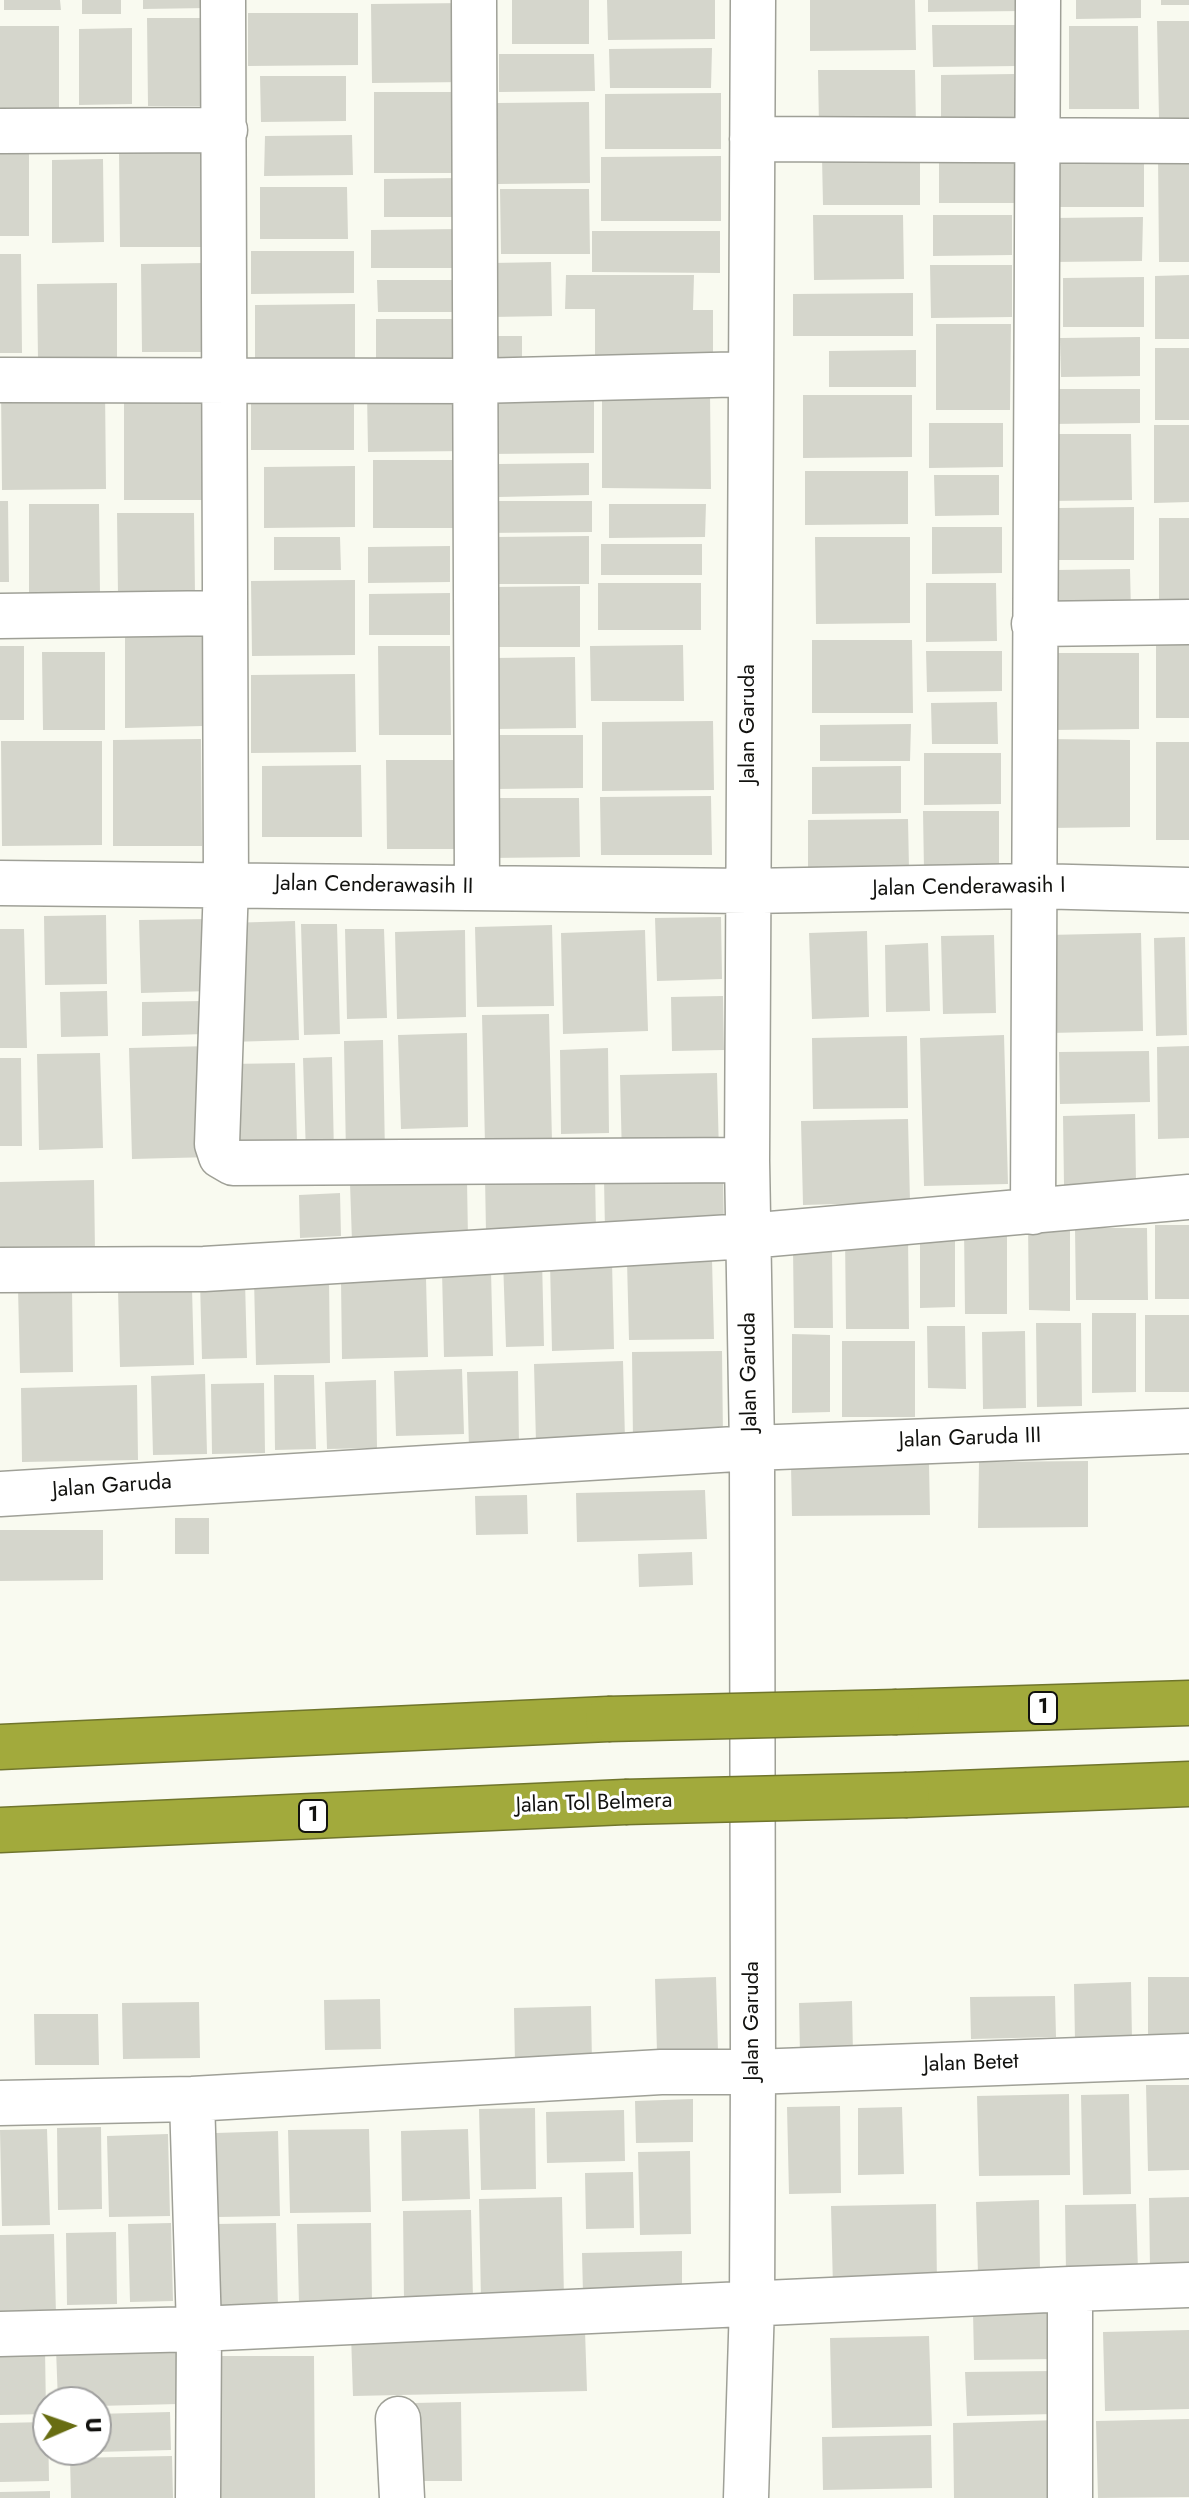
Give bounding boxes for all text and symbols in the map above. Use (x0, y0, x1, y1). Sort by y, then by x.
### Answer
street label: Jalan Garuda (736, 664, 762, 784)
street label: Jalan Cenderawasih II (275, 871, 473, 901)
street label: Jalan Cenderawasih I (872, 873, 1066, 903)
street label: Jalan Garuda (736, 1312, 764, 1432)
street label: Jalan Garuda III (898, 1423, 1042, 1455)
street label: Jalan Garuda (51, 1470, 173, 1504)
road number: 1 (1029, 1692, 1057, 1724)
street label: Jalan Tol Belmera (515, 1788, 673, 1820)
road number: 1 (299, 1800, 327, 1832)
street label: Jalan Garuda (740, 1961, 766, 2081)
street label: Jalan Betet (923, 2049, 1019, 2079)
north arrow (32, 2386, 112, 2466)
text: U (78, 2417, 110, 2434)

